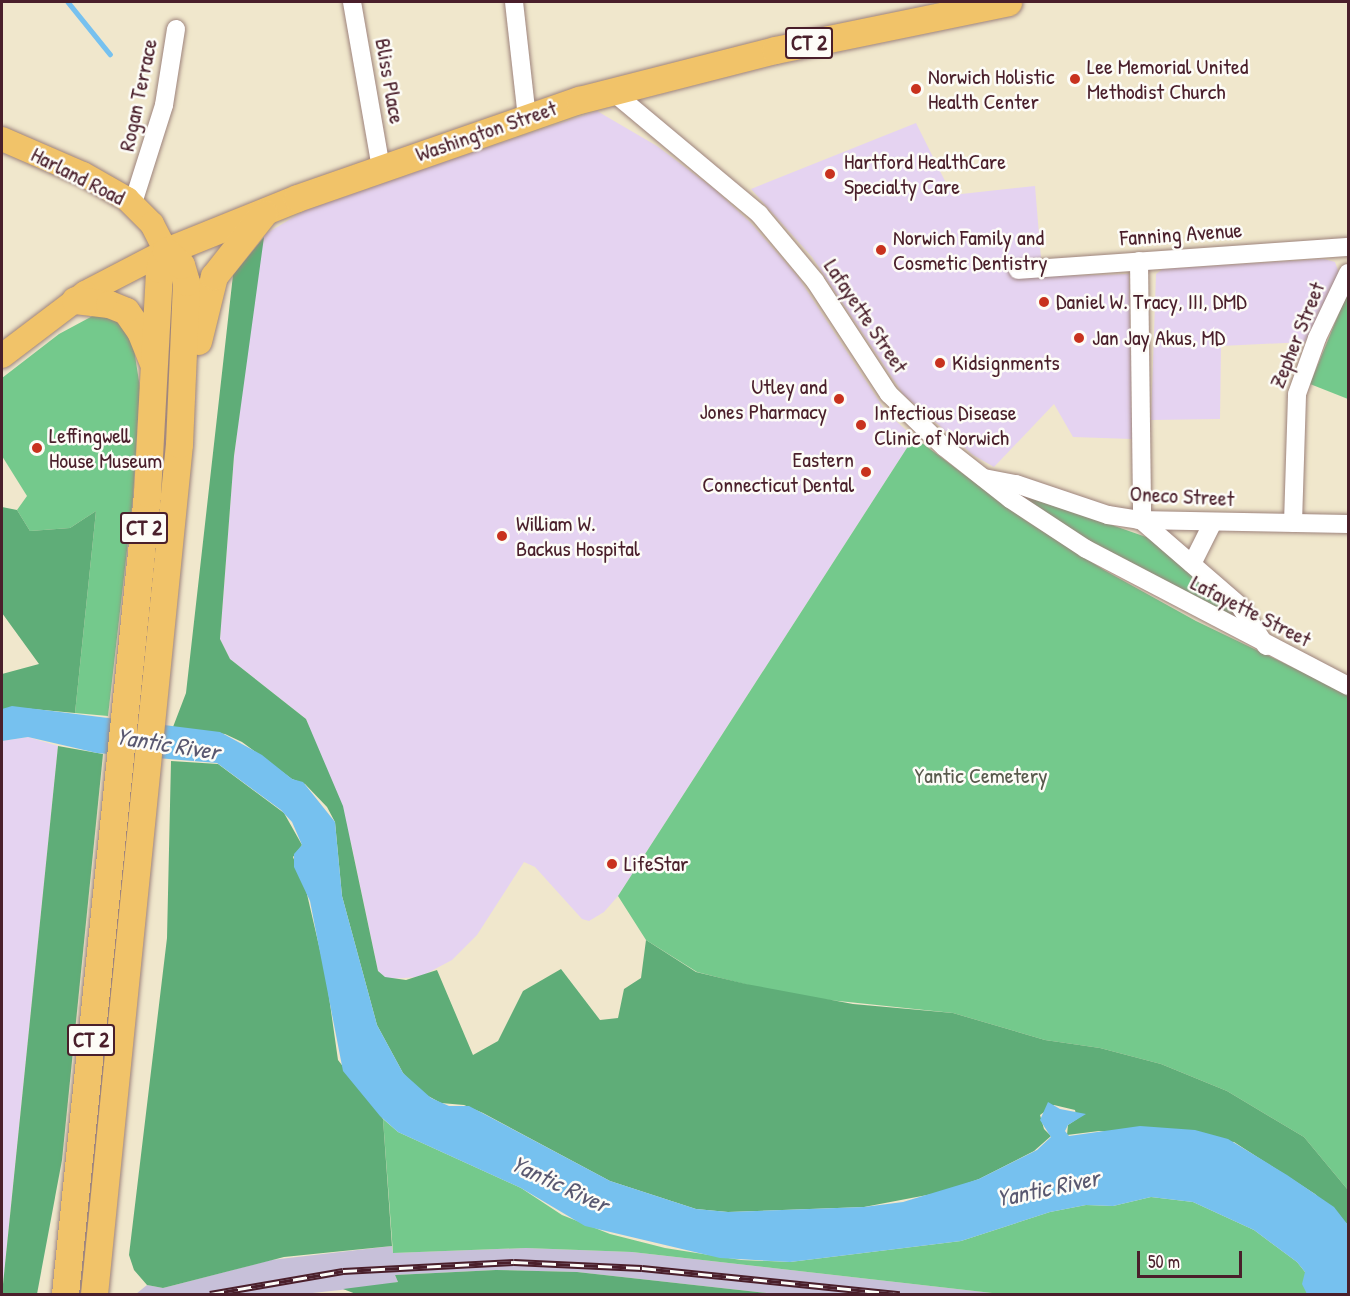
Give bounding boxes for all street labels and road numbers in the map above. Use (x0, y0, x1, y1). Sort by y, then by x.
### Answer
road number: CT 2 (785, 25, 833, 61)
street label: Rogan Terrace (113, 36, 163, 154)
street label: Bliss Place (370, 36, 410, 126)
street label: Washington Street (412, 95, 560, 167)
street label: Harland Road (27, 141, 129, 211)
street label: Fanning Avenue (1119, 217, 1243, 251)
street label: Lafayette Street (818, 254, 914, 378)
street label: Zepher Street (1264, 278, 1330, 392)
street label: Oneco Street (1129, 480, 1235, 512)
road number: CT 2 (120, 510, 168, 546)
street label: Lafayette Street (1186, 569, 1316, 653)
road number: CT 2 (67, 1022, 115, 1058)

